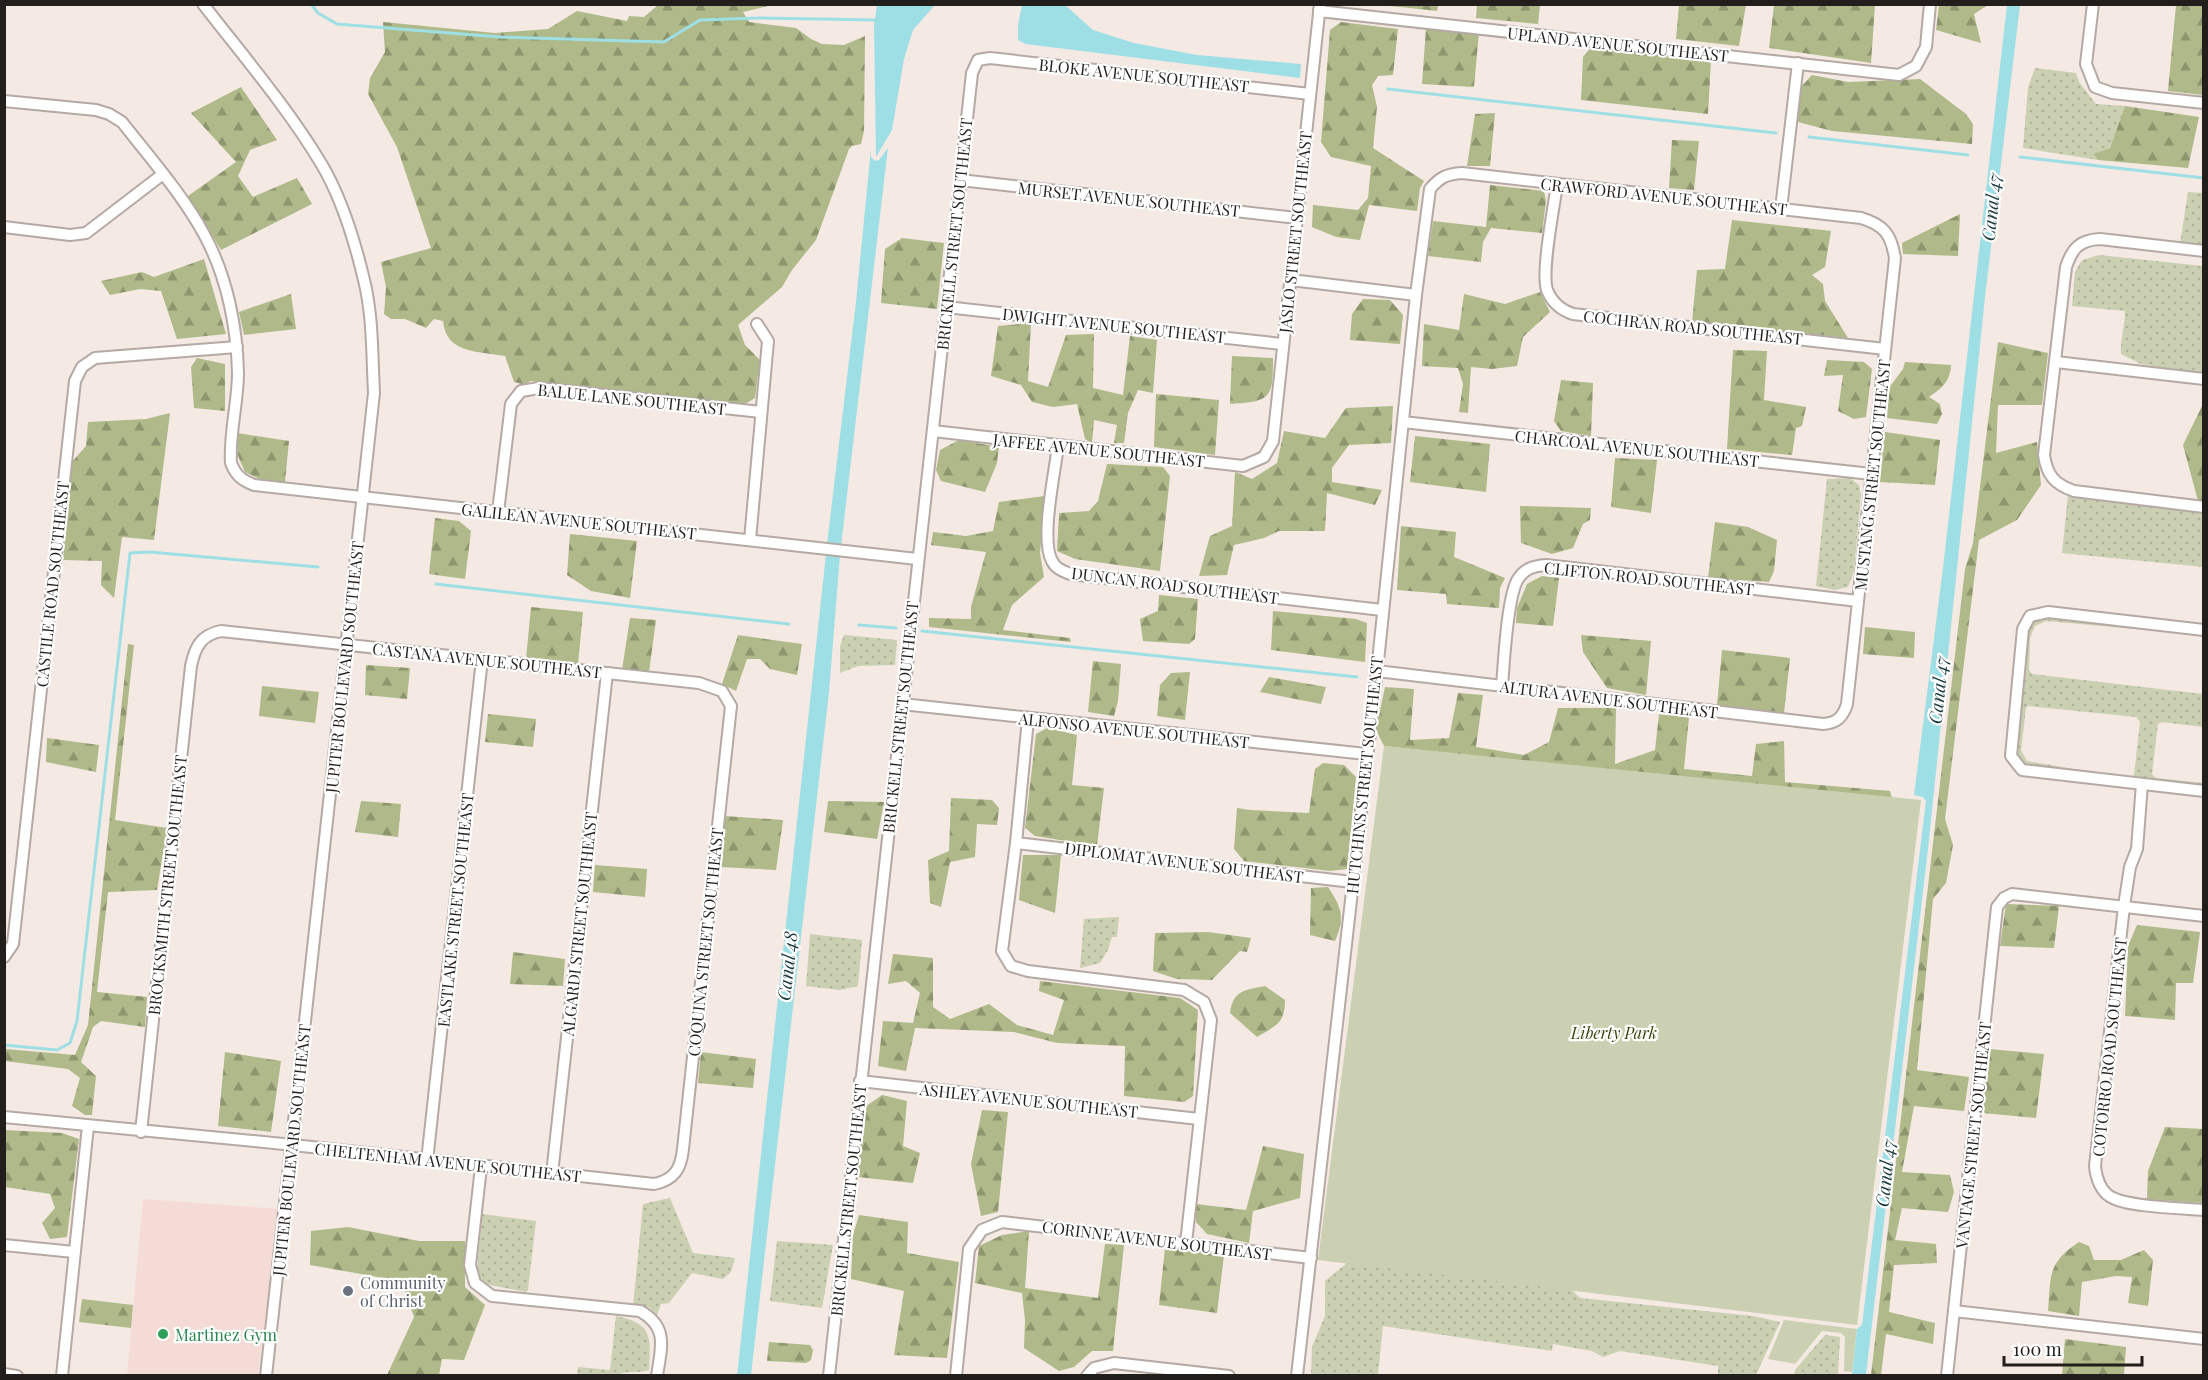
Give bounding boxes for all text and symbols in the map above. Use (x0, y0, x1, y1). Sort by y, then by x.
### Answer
street label: UPLAND AVENUE SOUTHEAST (1506, 22, 1730, 66)
street label: BLOKE AVENUE SOUTHEAST (1038, 54, 1250, 97)
street label: BRICKELL STREET SOUTHEAST (931, 117, 977, 351)
street label: JASLO STREET SOUTHEAST (1274, 130, 1316, 335)
water label: Canal 47 (1976, 171, 2007, 242)
street label: CRAWFORD AVENUE SOUTHEAST (1540, 173, 1788, 219)
street label: MURSET AVENUE SOUTHEAST (1017, 177, 1241, 221)
street label: DWIGHT AVENUE SOUTHEAST (1001, 303, 1227, 347)
street label: COCHRAN ROAD SOUTHEAST (1582, 305, 1804, 349)
street label: MUSTANG STREET SOUTHEAST (1849, 358, 1895, 592)
street label: BALUE LANE SOUTHEAST (537, 379, 727, 419)
street label: CHARCOAL AVENUE SOUTHEAST (1514, 425, 1760, 471)
street label: JAFFEE AVENUE SOUTHEAST (991, 428, 1206, 472)
street label: CASTILE ROAD SOUTHEAST (31, 480, 73, 688)
street label: GALILEAN AVENUE SOUTHEAST (460, 498, 698, 544)
street label: JUPITER BOULEVARD SOUTHEAST (320, 540, 368, 795)
street label: CLIFTON ROAD SOUTHEAST (1543, 557, 1755, 599)
street label: DUNCAN ROAD SOUTHEAST (1070, 562, 1280, 608)
street label: BRICKELL STREET SOUTHEAST (877, 600, 923, 834)
street label: CASTANA AVENUE SOUTHEAST (371, 638, 603, 682)
water label: Canal 47 (1923, 654, 1954, 725)
street label: HUTCHINS STREET SOUTHEAST (1341, 655, 1387, 895)
street label: ALTURA AVENUE SOUTHEAST (1498, 675, 1719, 723)
street label: ALFONSO AVENUE SOUTHEAST (1017, 707, 1250, 753)
street label: BROCKSMITH STREET SOUTHEAST (143, 754, 191, 1016)
street label: EASTLAKE STREET SOUTHEAST (432, 792, 478, 1028)
street label: ALGARDI STREET SOUTHEAST (557, 811, 601, 1038)
street label: COQUINA STREET SOUTHEAST (683, 826, 727, 1057)
street label: DIPLOMAT AVENUE SOUTHEAST (1063, 837, 1305, 887)
water label: Canal 48 (771, 930, 803, 1002)
street label: COTORRO ROAD SOUTHEAST (2087, 936, 2131, 1158)
street label: VANTAGE STREET SOUTHEAST (1951, 1021, 1995, 1250)
park label: Liberty Park (1570, 1022, 1657, 1043)
street label: JUPITER BOULEVARD SOUTHEAST (267, 1023, 315, 1278)
street label: ASHLEY AVENUE SOUTHEAST (918, 1078, 1139, 1122)
street label: BRICKELL STREET SOUTHEAST (825, 1083, 871, 1317)
water label: Canal 47 (1870, 1137, 1901, 1208)
street label: CHELTENHAM AVENUE SOUTHEAST (314, 1138, 583, 1186)
street label: CORINNE AVENUE SOUTHEAST (1041, 1215, 1273, 1265)
place label: Community of Christ (360, 1272, 445, 1311)
marker: Community of Christ (341, 1284, 355, 1298)
place label: Martinez Gym (175, 1324, 277, 1345)
marker: Martinez Gym (156, 1327, 170, 1341)
scale bar (2004, 1329, 2142, 1367)
text: 100 m (2013, 1337, 2062, 1361)

